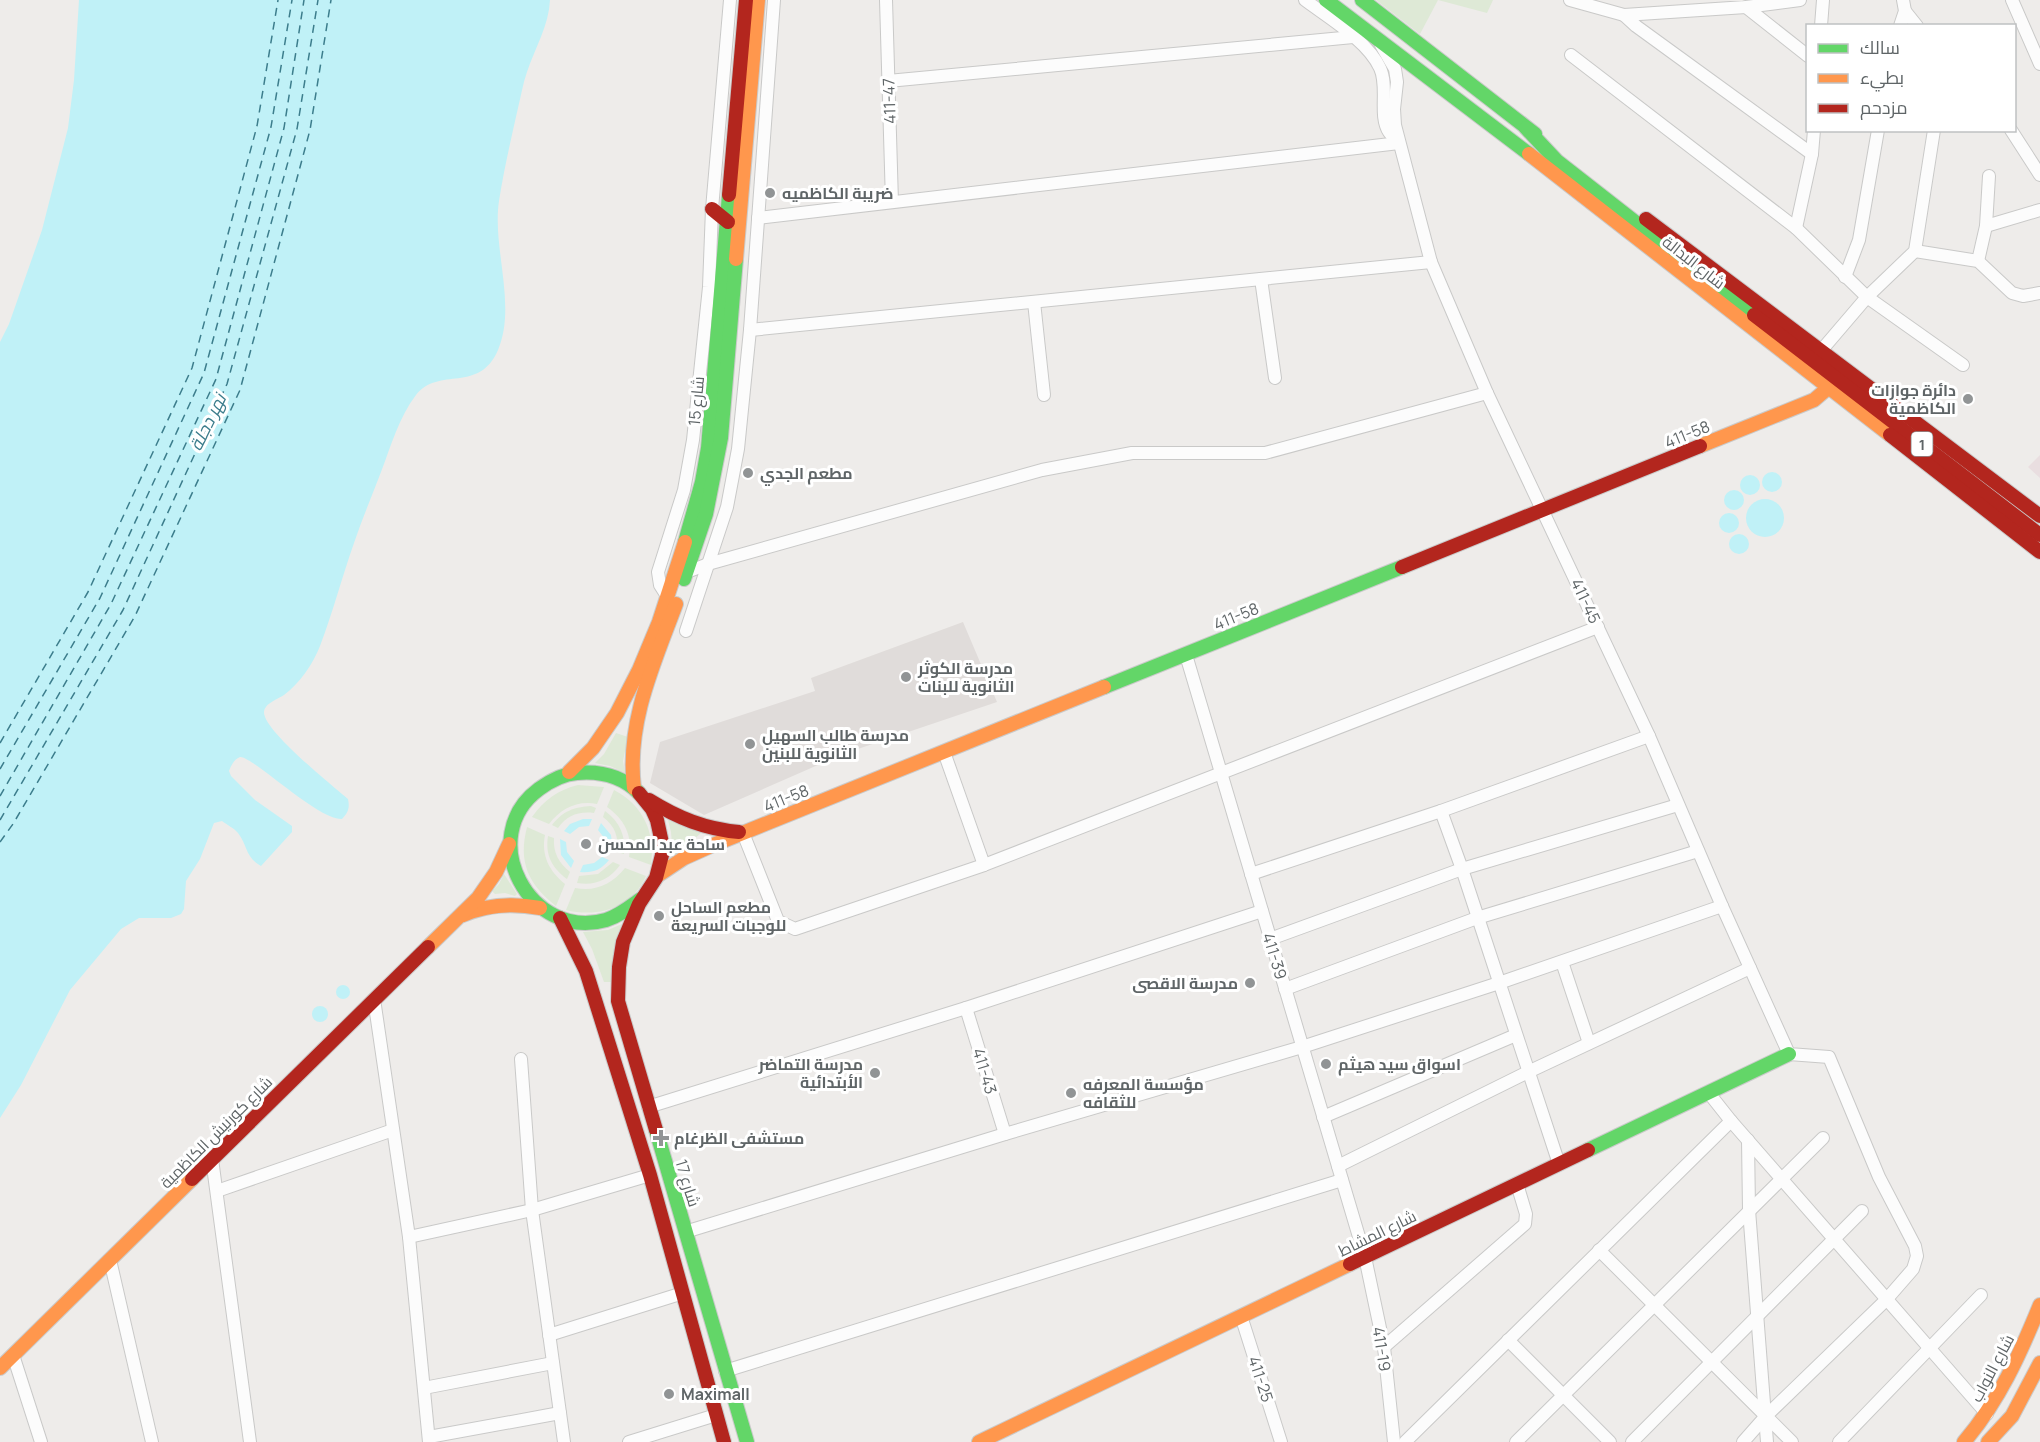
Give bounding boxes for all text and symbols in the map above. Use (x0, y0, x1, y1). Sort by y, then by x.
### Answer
legend (1806, 24, 2016, 132)
text: سالك (1860, 35, 1900, 59)
text: بطيء (1860, 65, 1904, 92)
street label: 411-47 (877, 78, 901, 124)
text: مزدحم (1860, 95, 1908, 120)
place label: ضريبة الكاظميه (782, 182, 893, 204)
marker: ضريبة الكاظميه (763, 186, 777, 200)
street label: شارع البدالة (1657, 231, 1730, 294)
street label: شارع 15 (683, 375, 710, 427)
place label: دائرة جوازات الكاظمية (1871, 379, 1956, 419)
water label: نهر دجلة (183, 388, 232, 454)
marker: دائرة جوازات الكاظمية (1961, 392, 1975, 406)
street label: 411-58 (1661, 415, 1713, 453)
road number: 1 (1912, 432, 1932, 456)
place label: مطعم الجدي (760, 462, 853, 486)
marker: مطعم الجدي (741, 466, 755, 480)
street label: 411-45 (1566, 575, 1606, 627)
street label: 411-58 (1210, 597, 1262, 635)
place label: مدرسة الكوثر الثانوية للبنات (917, 657, 1015, 697)
marker: مدرسة الكوثر الثانوية للبنات (899, 670, 913, 684)
place label: مدرسة طالب السهيل الثانوية للبنين (762, 724, 909, 764)
marker: مدرسة طالب السهيل الثانوية للبنين (743, 737, 757, 751)
street label: 411-58 (760, 779, 812, 817)
place label: ساحة عبد المحسن (598, 833, 725, 855)
marker: ساحة عبد المحسن (579, 837, 593, 851)
place label: مطعم الساحل للوجبات السريعة (671, 896, 786, 936)
marker: مطعم الساحل للوجبات السريعة (652, 909, 666, 923)
street label: 411-39 (1258, 930, 1292, 982)
place label: مدرسة الاقصى (1132, 972, 1238, 994)
marker: مدرسة الاقصى (1243, 976, 1257, 990)
street label: 411-43 (968, 1045, 1002, 1097)
place label: مدرسة التماضر الأبتدائية (758, 1053, 863, 1093)
place label: اسواق سيد هيثم (1338, 1053, 1461, 1076)
marker: اسواق سيد هيثم (1319, 1057, 1333, 1071)
marker: مدرسة التماضر الأبتدائية (868, 1066, 882, 1080)
street label: شارع كورنيش الكاظمية (155, 1071, 278, 1194)
place label: مؤسسة المعرفه للثقافه (1083, 1073, 1204, 1113)
marker: مؤسسة المعرفه للثقافه (1064, 1086, 1078, 1100)
place label: مستشفى الظرغام (674, 1127, 804, 1150)
marker: مستشفى الظرغام (652, 1129, 670, 1147)
street label: شارع 17 (669, 1157, 706, 1210)
street label: شارع المشاط (1334, 1205, 1420, 1262)
street label: 411-19 (1368, 1325, 1396, 1373)
street label: شارع النواب (1965, 1330, 2020, 1406)
street label: 411-25 (1243, 1353, 1279, 1405)
place label: Maximall (681, 1383, 750, 1405)
marker: Maximall (662, 1387, 676, 1401)

